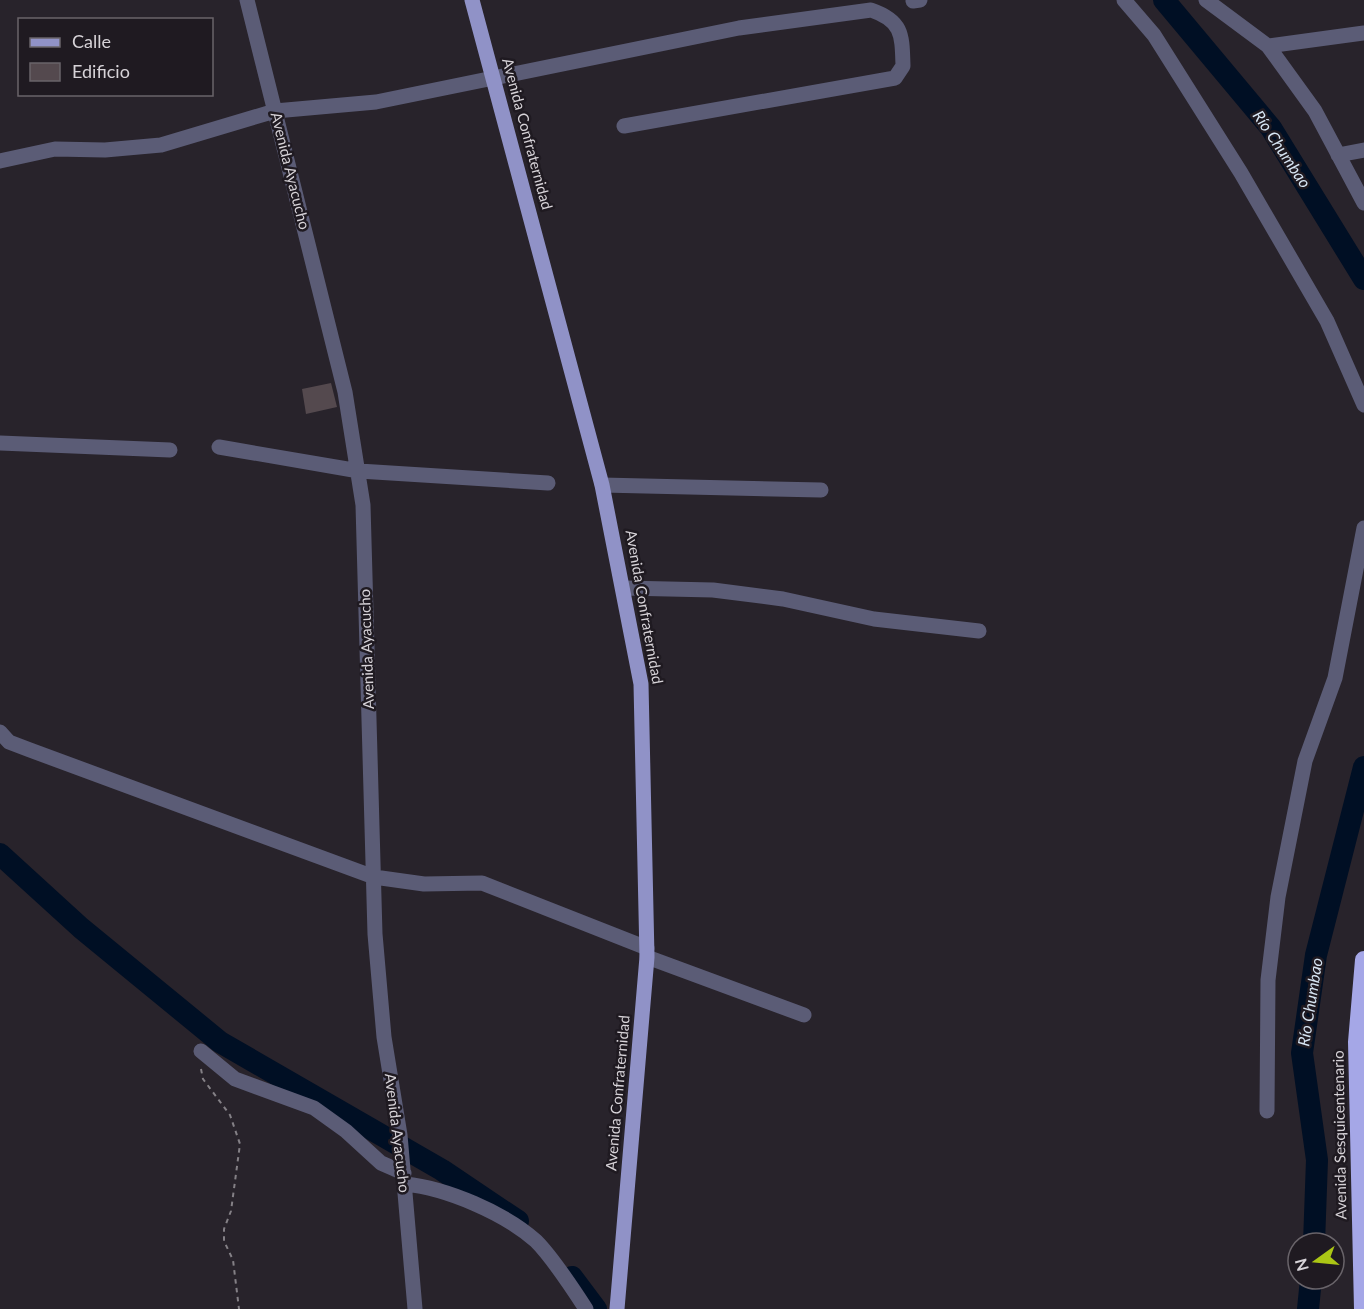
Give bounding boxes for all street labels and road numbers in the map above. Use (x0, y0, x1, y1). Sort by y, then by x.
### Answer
street label: Avenida Confraternidad (499, 56, 557, 212)
street label: Avenida Ayacucho (268, 110, 314, 231)
street label: Avenida Confraternidad (623, 528, 667, 685)
street label: Avenida Ayacucho (355, 589, 377, 709)
street label: Avenida Confraternidad (601, 1014, 633, 1172)
street label: Avenida Sesquicentenario (1329, 1050, 1349, 1220)
street label: Avenida Ayacucho (382, 1072, 414, 1194)

